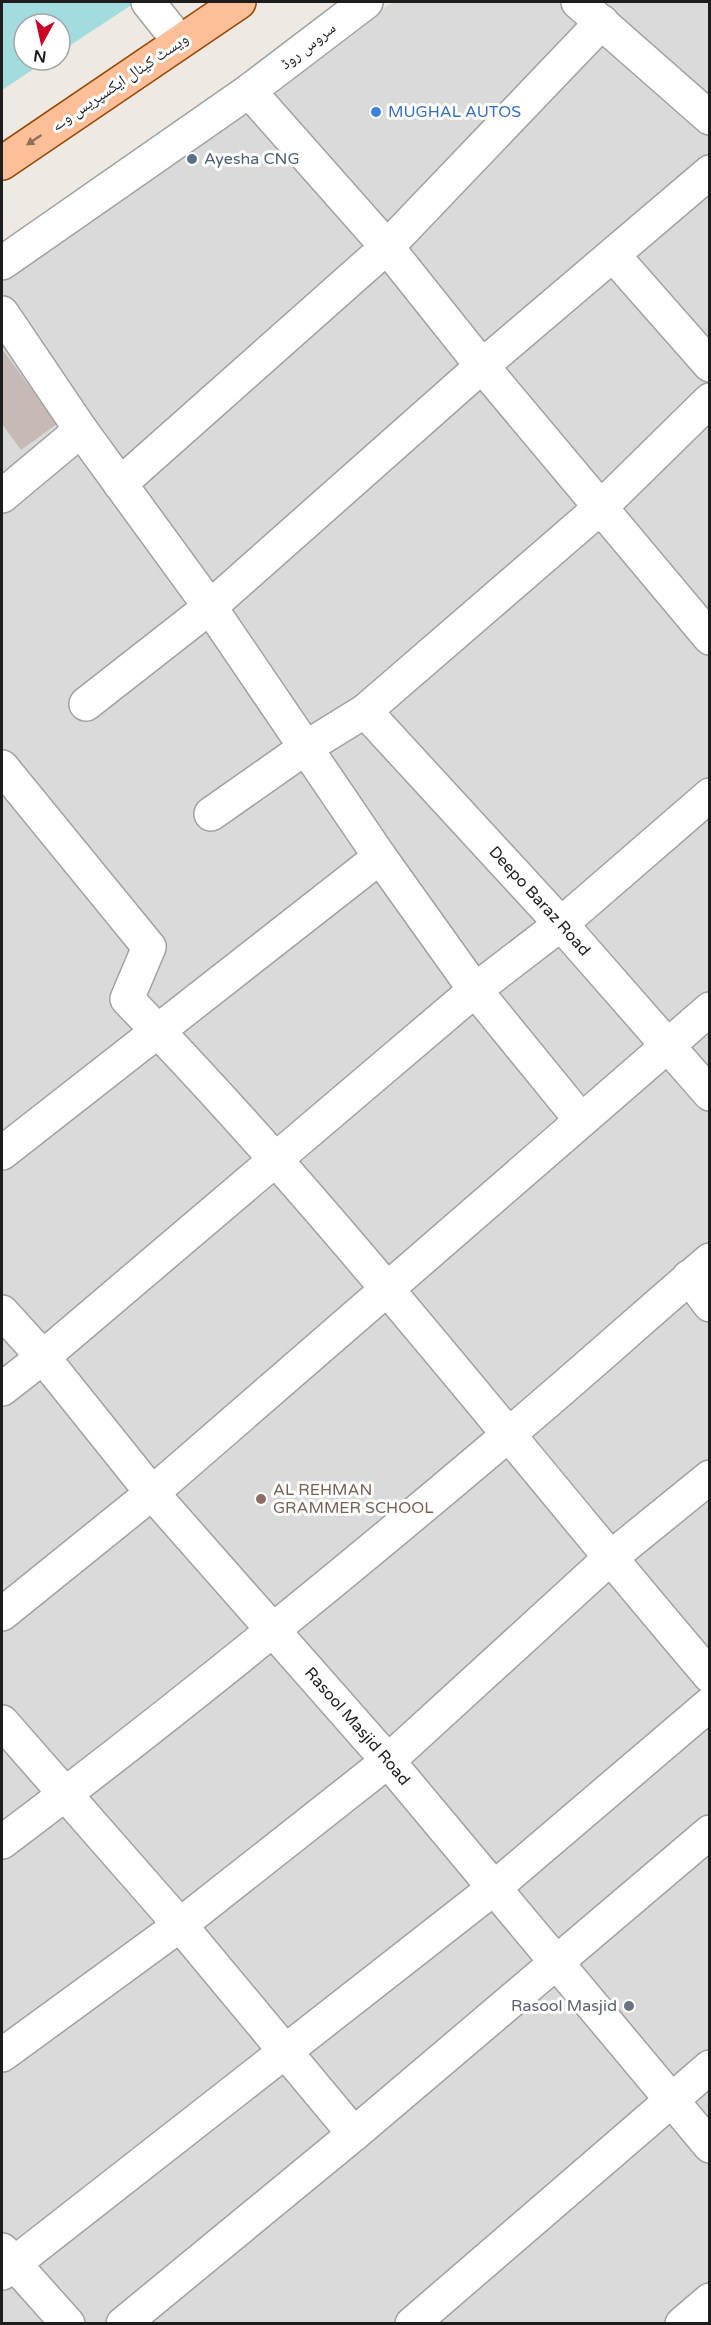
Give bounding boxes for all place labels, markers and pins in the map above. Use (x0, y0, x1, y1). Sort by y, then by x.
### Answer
place label: MUGHAL AUTOS (388, 102, 521, 122)
marker: MUGHAL AUTOS (369, 105, 383, 119)
place label: Ayesha CNG (204, 149, 300, 169)
marker: Ayesha CNG (185, 152, 199, 166)
place label: AL REHMAN GRAMMER SCHOOL (273, 1480, 433, 1518)
marker: AL REHMAN GRAMMER SCHOOL (254, 1492, 268, 1506)
place label: Rasool Masjid (511, 1996, 617, 2016)
marker: Rasool Masjid (622, 1999, 636, 2013)

